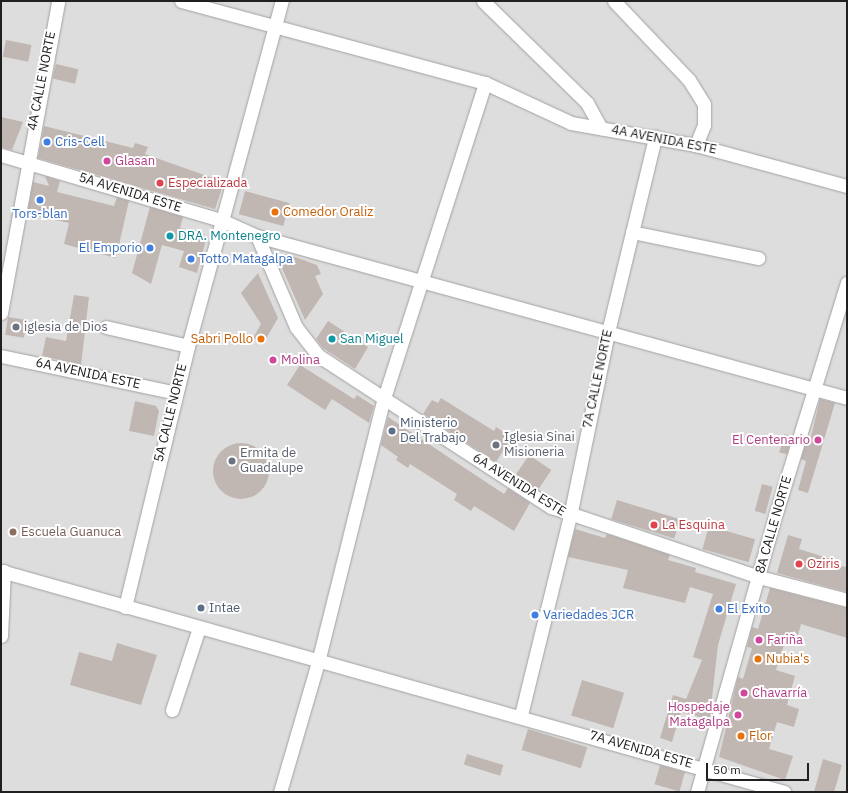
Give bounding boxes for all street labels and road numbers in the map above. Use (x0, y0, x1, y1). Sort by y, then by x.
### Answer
street label: 4A CALLE NORTE (25, 30, 59, 132)
street label: 4A AVENIDA ESTE (610, 122, 718, 158)
street label: 5A AVENIDA ESTE (77, 170, 183, 216)
street label: 7A CALLE NORTE (580, 328, 616, 430)
street label: 6A AVENIDA ESTE (34, 355, 142, 393)
street label: 5A CALLE NORTE (151, 362, 191, 464)
street label: 6A AVENIDA ESTE (470, 450, 568, 520)
street label: 8A CALLE NORTE (753, 474, 795, 576)
street label: 7A AVENIDA ESTE (588, 728, 694, 772)

